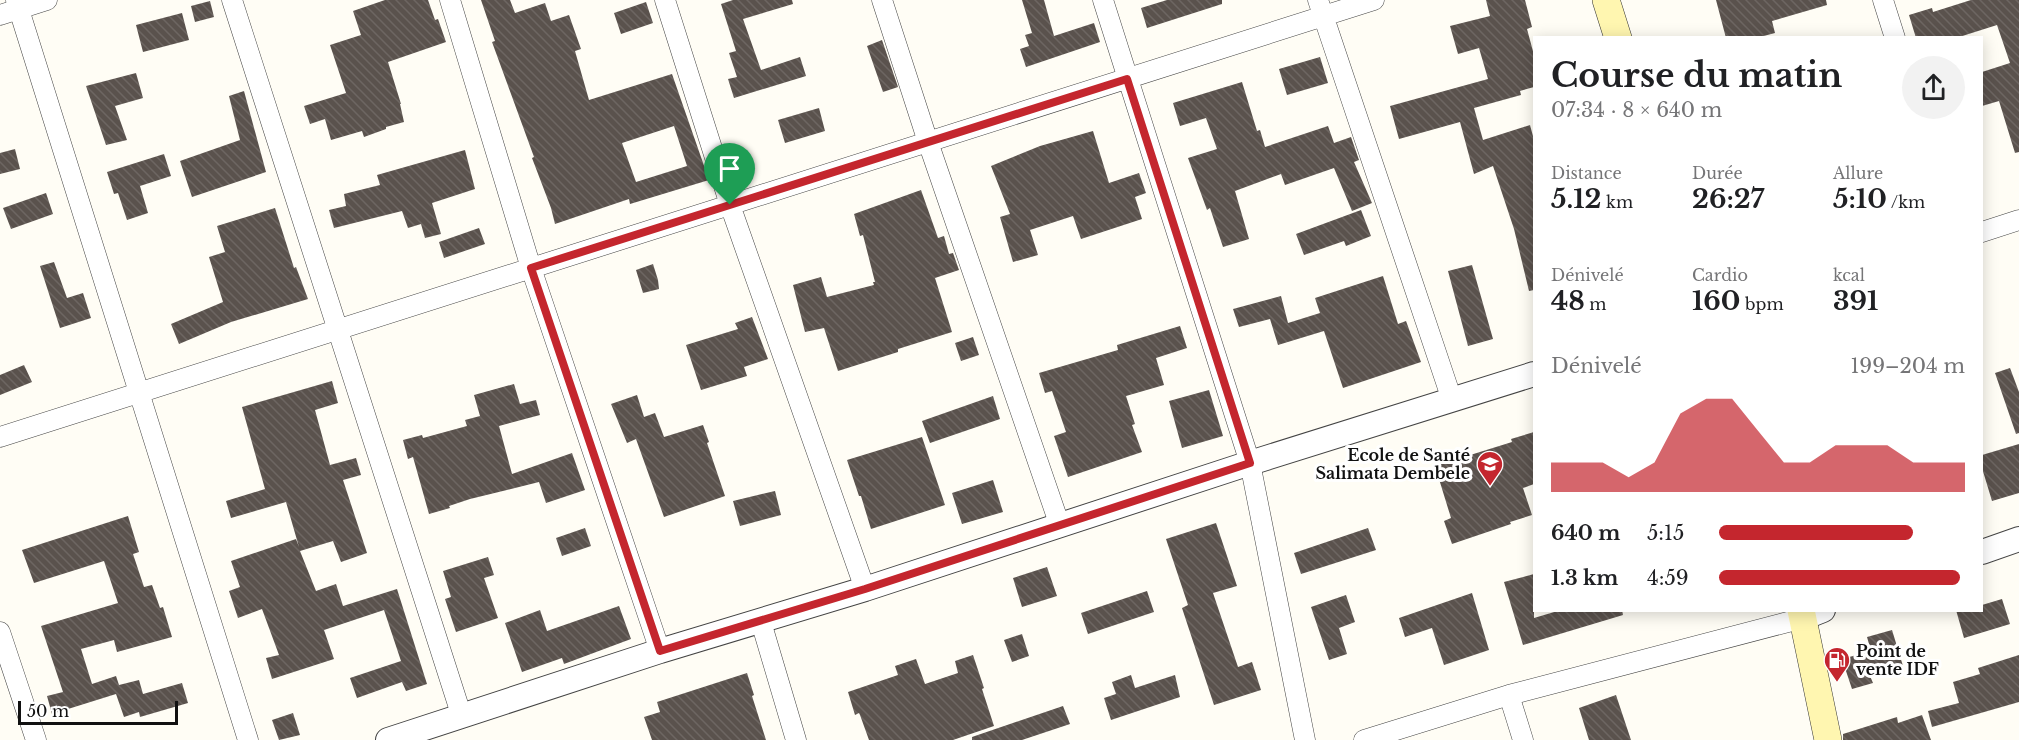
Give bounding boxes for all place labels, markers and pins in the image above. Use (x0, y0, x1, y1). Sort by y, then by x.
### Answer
pin (704, 143, 755, 205)
place label: Ecole de Santé Salimata Dembele (1315, 445, 1470, 483)
school or university icon: Ecole de Santé Salimata Dembele (1475, 449, 1505, 487)
place label: Point de vente IDF (1856, 641, 1939, 679)
fuel station icon: Point de vente IDF (1822, 645, 1852, 683)

